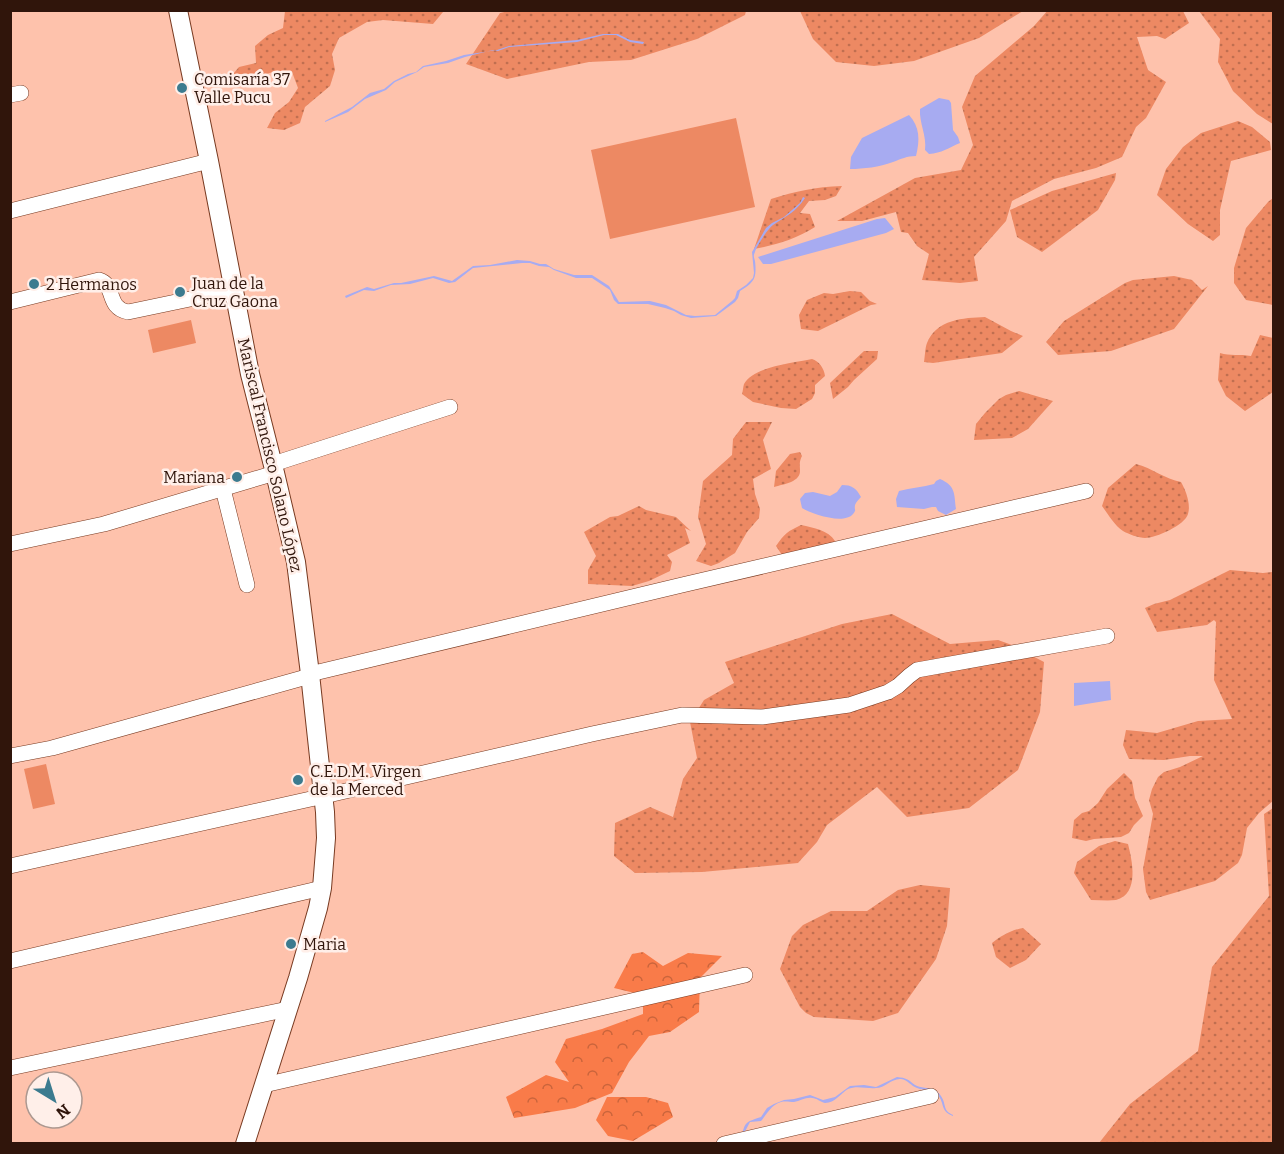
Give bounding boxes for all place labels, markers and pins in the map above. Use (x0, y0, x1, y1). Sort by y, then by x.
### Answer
place label: Comisaría 37 Valle Pucu (194, 70, 290, 107)
marker: Comisaría 37 Valle Pucu (175, 81, 189, 95)
place label: Juan de la Cruz Gaona (191, 274, 278, 311)
place label: 2 Hermanos (46, 275, 137, 294)
marker: 2 Hermanos (27, 277, 41, 291)
marker: Juan de la Cruz Gaona (173, 285, 187, 299)
place label: Mariana (163, 468, 225, 487)
marker: Mariana (230, 470, 244, 484)
place label: C.E.D.M. Virgen de la Merced (310, 762, 421, 799)
marker: C.E.D.M. Virgen de la Merced (291, 773, 305, 787)
place label: Maria (303, 935, 346, 954)
marker: Maria (284, 937, 298, 951)

